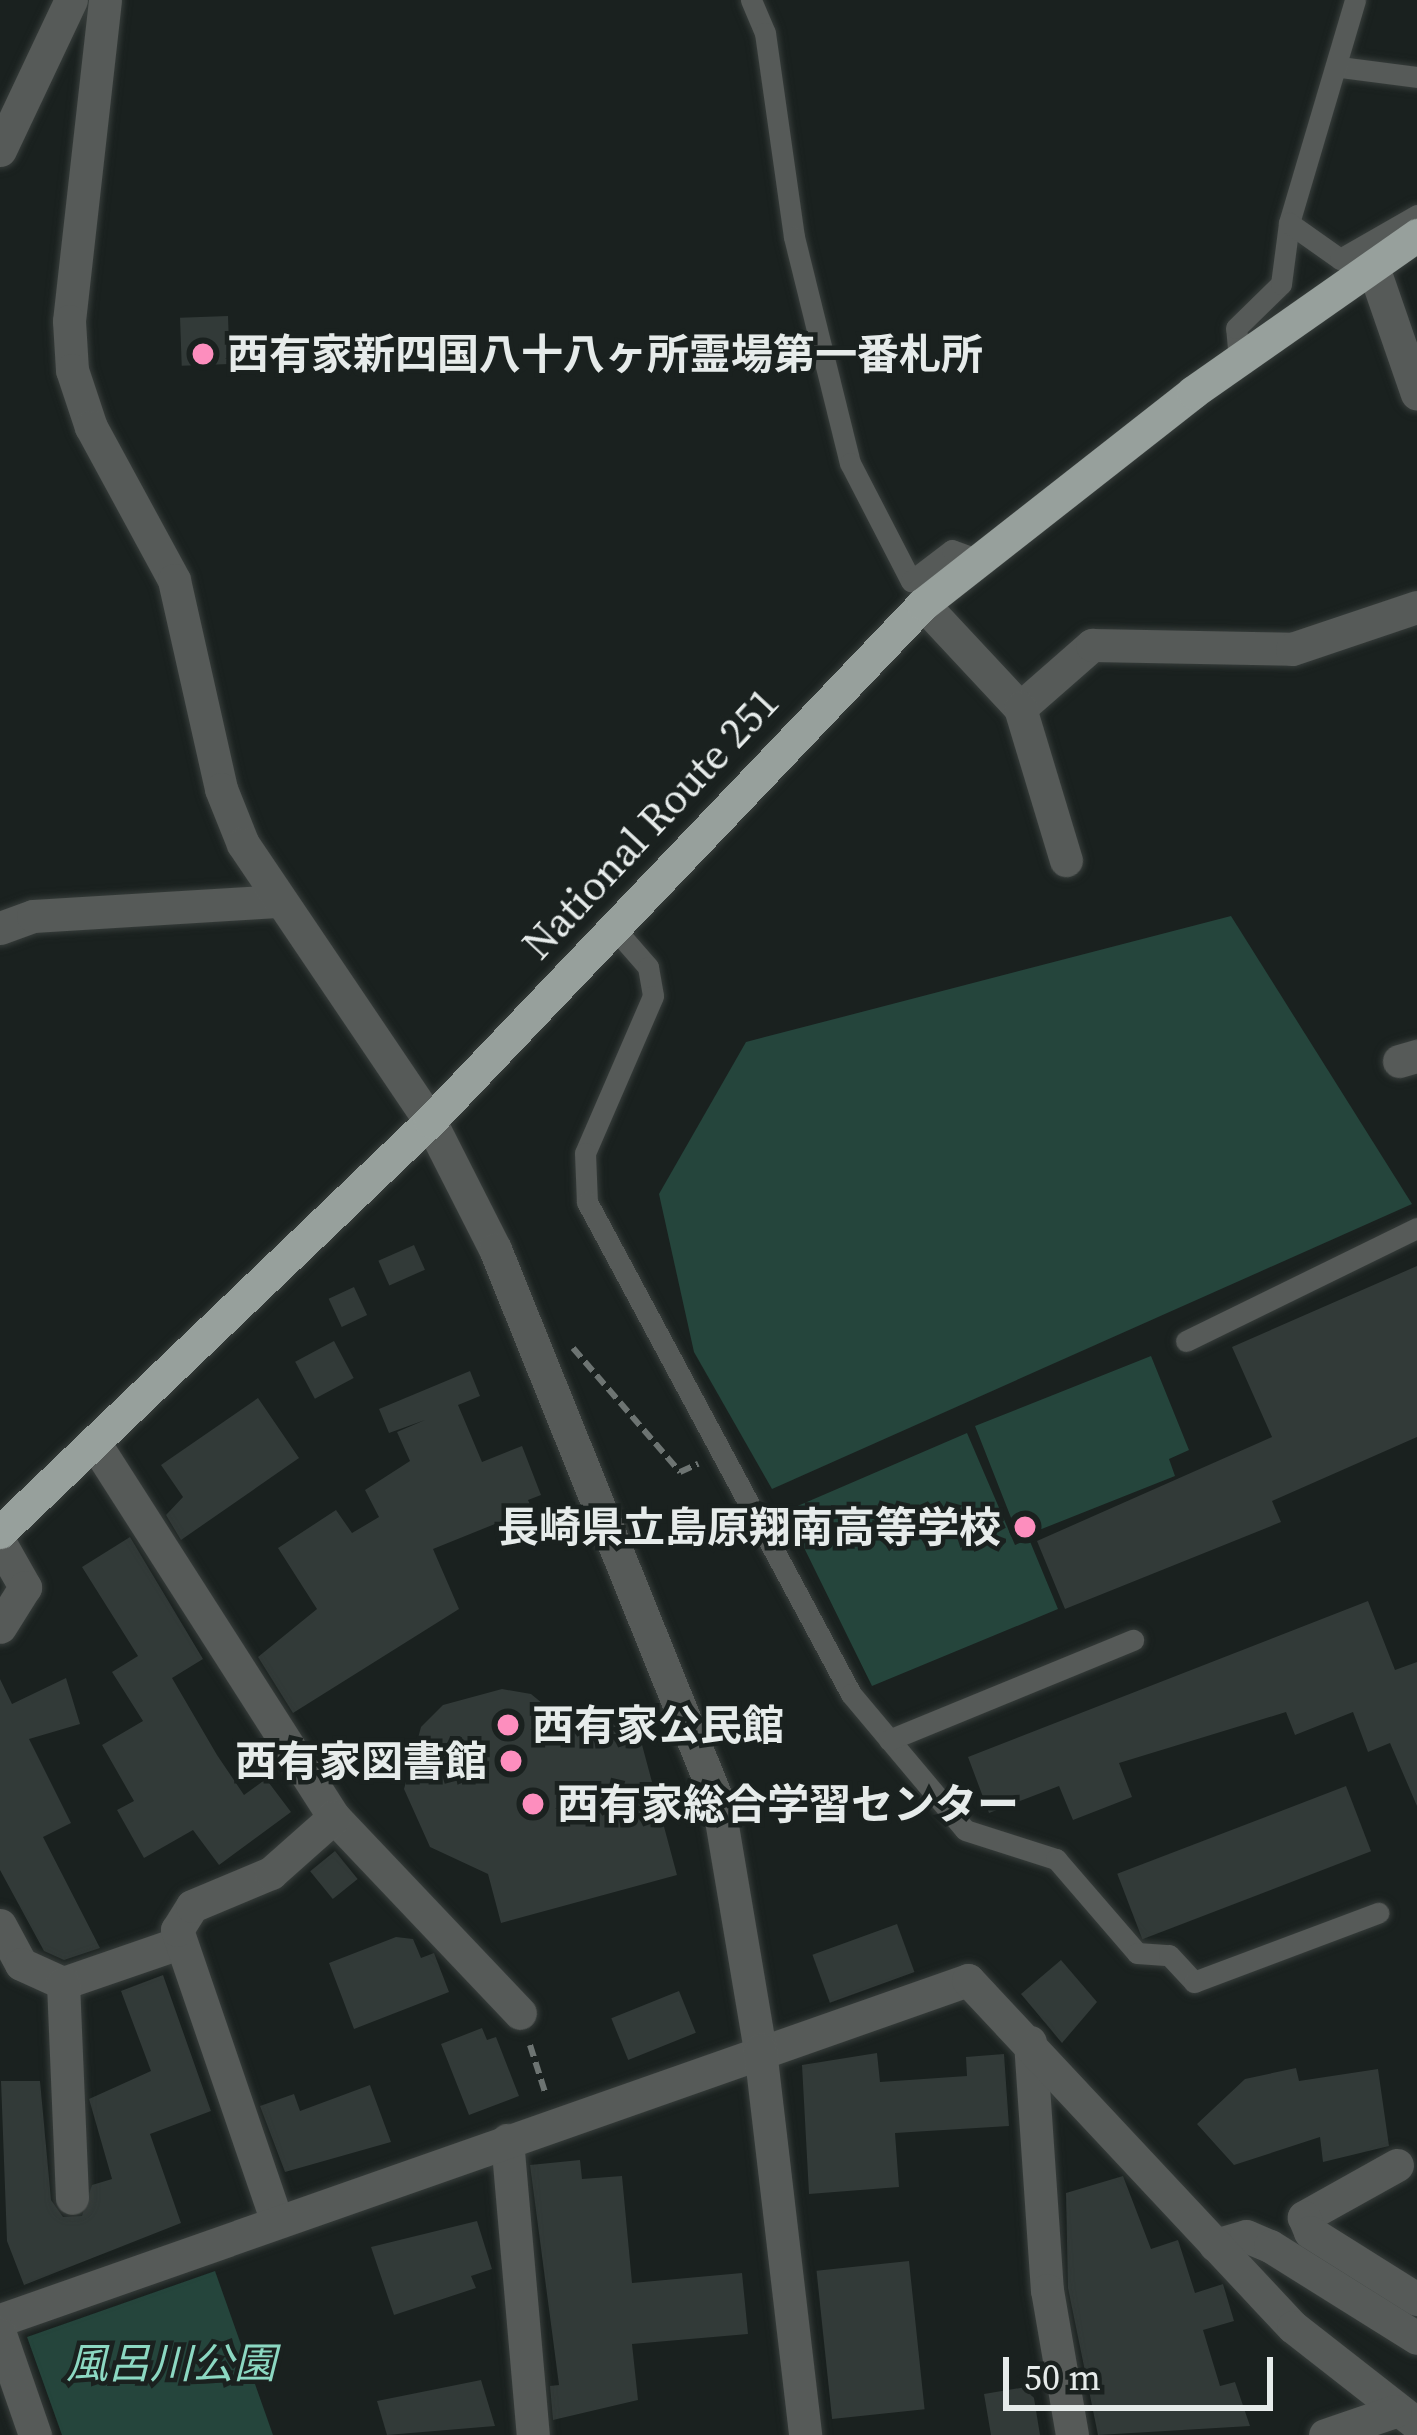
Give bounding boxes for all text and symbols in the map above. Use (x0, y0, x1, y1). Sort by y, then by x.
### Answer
place label: 西有家新四国八十八ヶ所霊場第一番札所 (227, 329, 983, 379)
marker: 西有家新四国八十八ヶ所霊場第一番札所 (190, 341, 216, 367)
street label: National Route 251 (512, 677, 788, 969)
place label: 長崎県立島原翔南高等学校 (497, 1502, 1001, 1552)
marker: 長崎県立島原翔南高等学校 (1012, 1514, 1038, 1540)
place label: 西有家公民館 (532, 1700, 784, 1750)
marker: 西有家公民館 (495, 1712, 521, 1738)
place label: 西有家図書館 (235, 1736, 487, 1786)
marker: 西有家図書館 (498, 1748, 524, 1774)
place label: 西有家総合学習センター (557, 1779, 1019, 1829)
marker: 西有家総合学習センター (520, 1791, 546, 1817)
scale bar (1009, 2333, 1279, 2407)
park label: 風呂川公園 (66, 2338, 276, 2388)
text: 50 m (1024, 2353, 1101, 2402)

